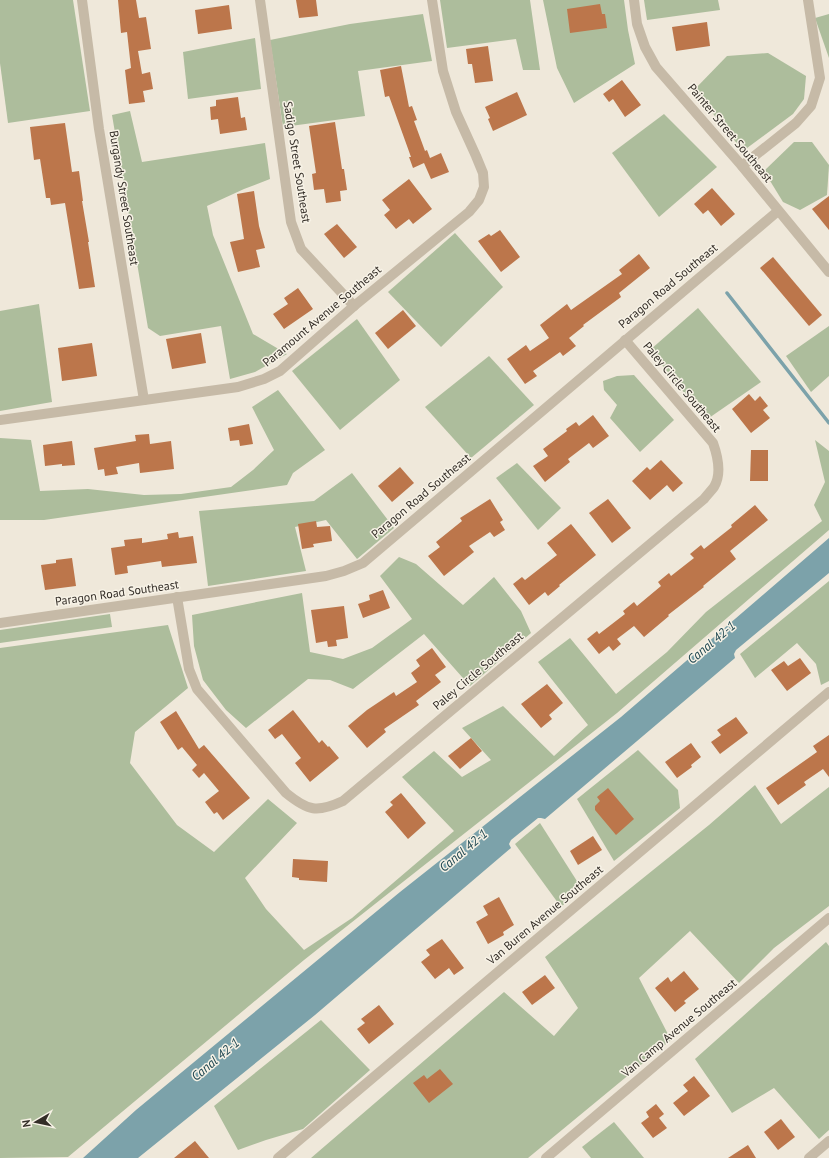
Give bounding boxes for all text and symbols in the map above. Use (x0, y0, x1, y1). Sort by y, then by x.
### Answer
street label: Painter Street Southeast (685, 80, 776, 185)
street label: Sadigo Street Southeast (280, 100, 315, 224)
street label: Burgandy Street Southeast (106, 129, 143, 266)
street label: Paragon Road Southeast (615, 240, 720, 331)
street label: Paramount Avenue Southeast (259, 262, 384, 370)
street label: Paley Circle Southeast (640, 338, 725, 435)
street label: Paragon Road Southeast (368, 450, 473, 541)
street label: Paragon Road Southeast (54, 576, 180, 609)
water label: Canal 42-1 (684, 617, 739, 667)
street label: Paley Circle Southeast (429, 628, 526, 713)
water label: Canal 42-1 (436, 825, 491, 875)
street label: Van Buren Avenue Southeast (483, 862, 606, 968)
street label: Van Camp Avenue Southeast (617, 975, 739, 1081)
water label: Canal 42-1 (188, 1034, 243, 1084)
north arrow (16, 1102, 56, 1142)
text: N (19, 1119, 34, 1128)

